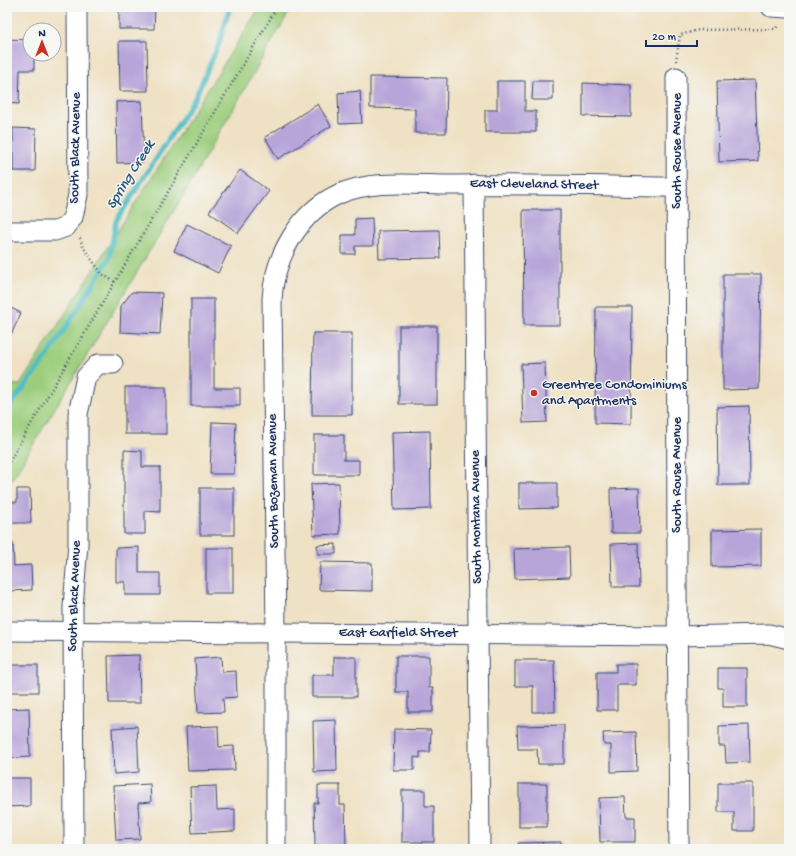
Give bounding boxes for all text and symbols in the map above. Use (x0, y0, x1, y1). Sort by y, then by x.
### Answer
north arrow (22, 22, 62, 62)
scale bar (646, 22, 697, 48)
text: N (38, 28, 46, 40)
text: 20 m (652, 31, 677, 45)
street label: South Black Avenue (67, 91, 85, 204)
street label: South Rouse Avenue (669, 92, 686, 209)
water label: Spring Creek (103, 136, 160, 213)
street label: East Cleveland Street (470, 175, 600, 195)
place label: Greentree Condominiums and Apartments (542, 377, 687, 410)
marker: Greentree Condominiums and Apartments (529, 388, 539, 398)
street label: South Bozeman Avenue (264, 413, 284, 548)
street label: South Rouse Avenue (669, 416, 686, 533)
street label: South Montana Avenue (467, 449, 487, 584)
street label: South Black Avenue (65, 539, 85, 652)
street label: East Garfield Street (339, 625, 459, 642)

